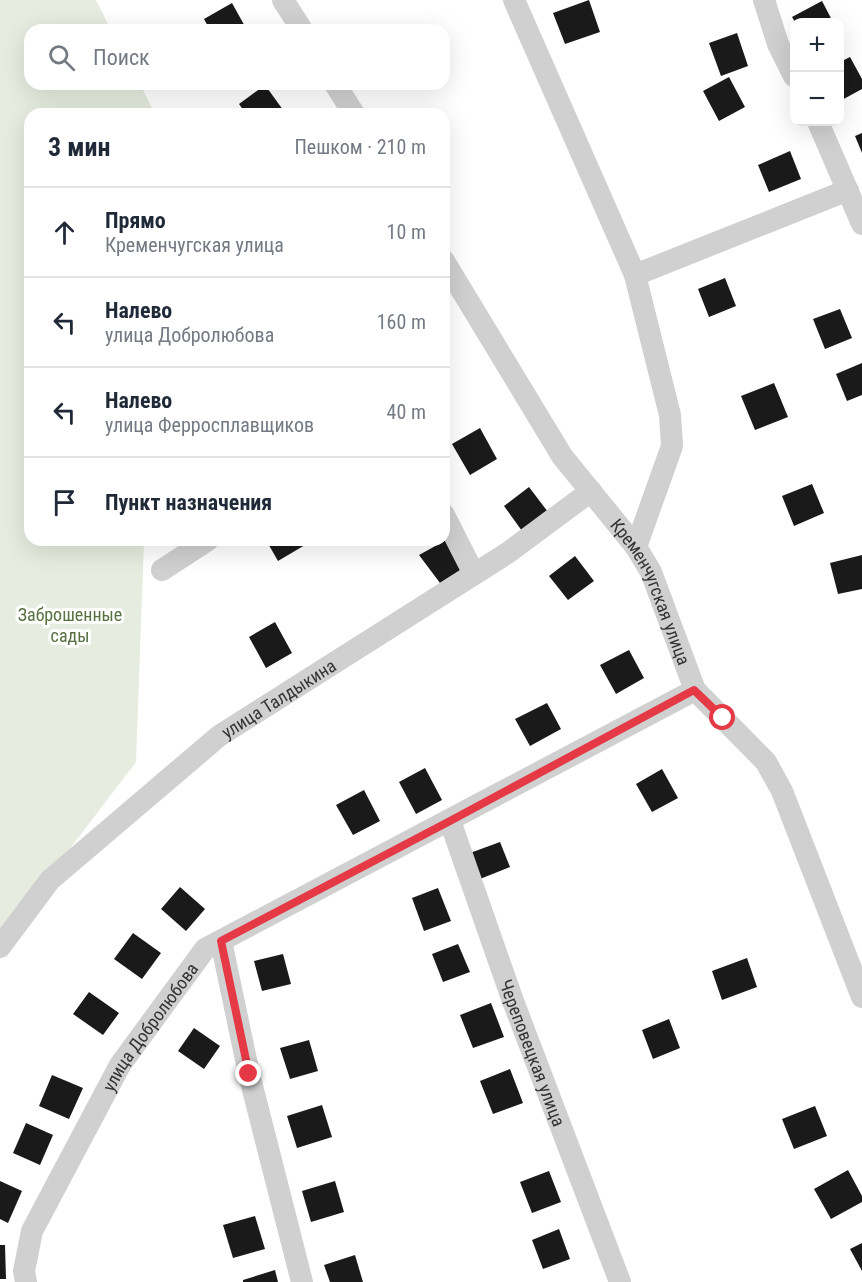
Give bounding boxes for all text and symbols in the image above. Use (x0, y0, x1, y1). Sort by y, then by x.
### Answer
map controls (790, 18, 844, 126)
button: + (790, 18, 844, 72)
search box (24, 24, 450, 90)
icon: search (45, 41, 78, 74)
text: Поиск (93, 45, 150, 70)
button: − (790, 72, 844, 126)
text: 3 мин (48, 132, 110, 162)
text: Пешком · 210 m (294, 135, 426, 159)
text: Прямо (105, 208, 166, 233)
icon: ahead (48, 216, 81, 249)
text: 10 m (387, 220, 426, 244)
text: Кременчугская улица (105, 233, 284, 257)
text: Налево (105, 298, 172, 323)
icon: left (48, 306, 81, 339)
text: 160 m (377, 310, 426, 334)
text: улица Добролюбова (105, 323, 274, 347)
text: Налево (105, 388, 172, 413)
icon: left (48, 396, 81, 429)
text: 40 m (387, 400, 426, 424)
text: улица Ферросплавщиков (105, 413, 314, 437)
icon: arrive (48, 486, 81, 519)
text: Пункт назначения (105, 490, 272, 515)
street label: Кременчугская улица (607, 514, 695, 668)
park label: Заброшенные сады (18, 604, 122, 646)
street label: улица Талдыкина (217, 654, 339, 742)
route start (709, 704, 735, 730)
street label: улица Добролюбова (98, 958, 202, 1095)
street label: Череповецкая улица (496, 976, 570, 1129)
route end (235, 1060, 261, 1086)

